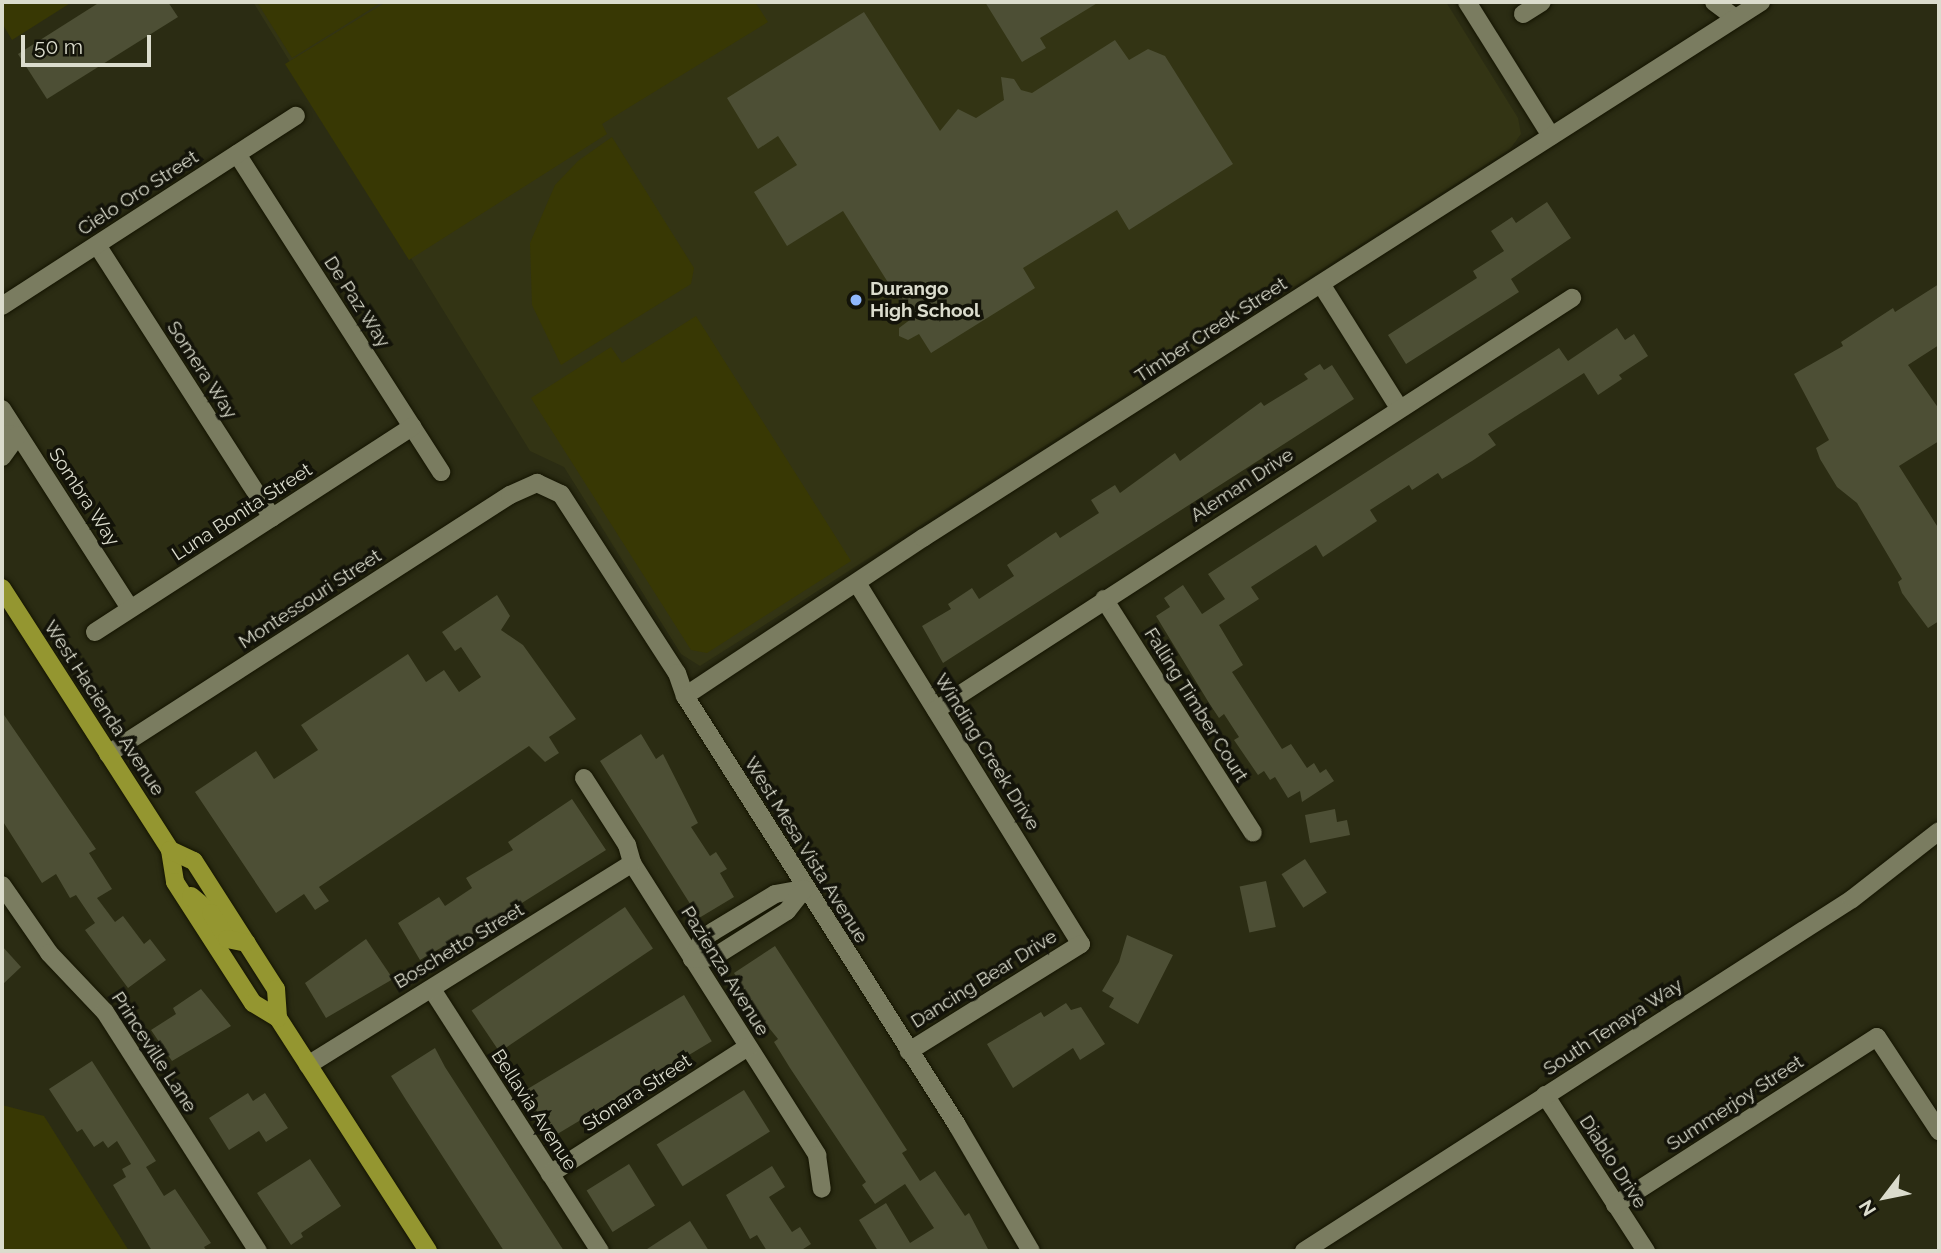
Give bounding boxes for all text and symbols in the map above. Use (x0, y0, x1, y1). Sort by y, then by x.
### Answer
scale bar (24, 21, 154, 65)
text: 50 m (34, 34, 83, 59)
street label: Cielo Oro Street (73, 146, 203, 240)
street label: De Paz Way (319, 252, 395, 352)
street label: Timber Creek Street (1131, 272, 1291, 388)
place label: Durango High School (870, 278, 980, 322)
marker: Durango High School (848, 292, 864, 308)
street label: Somera Way (162, 317, 242, 423)
street label: Sombra Way (44, 443, 124, 551)
street label: Aleman Drive (1186, 443, 1298, 527)
street label: Luna Bonita Street (168, 458, 316, 566)
street label: Montessouri Street (234, 544, 386, 654)
street label: West Hacienda Avenue (39, 616, 169, 800)
street label: Falling Timber Court (1139, 623, 1253, 787)
street label: Winding Creek Drive (929, 669, 1045, 835)
street label: West Mesa Vista Avenue (739, 752, 873, 948)
street label: Boschetto Street (390, 898, 528, 994)
street label: Pazienza Avenue (676, 902, 774, 1040)
street label: Dancing Bear Drive (907, 925, 1061, 1033)
street label: South Tenaya Way (1539, 973, 1687, 1081)
street label: Princeville Lane (107, 987, 201, 1117)
street label: Bellavia Avenue (486, 1045, 582, 1175)
street label: Stonara Street (578, 1049, 696, 1137)
street label: Summerjoy Street (1662, 1050, 1808, 1156)
street label: Diablo Drive (1574, 1111, 1652, 1213)
north arrow (1850, 1162, 1920, 1232)
text: N (1854, 1196, 1880, 1220)

